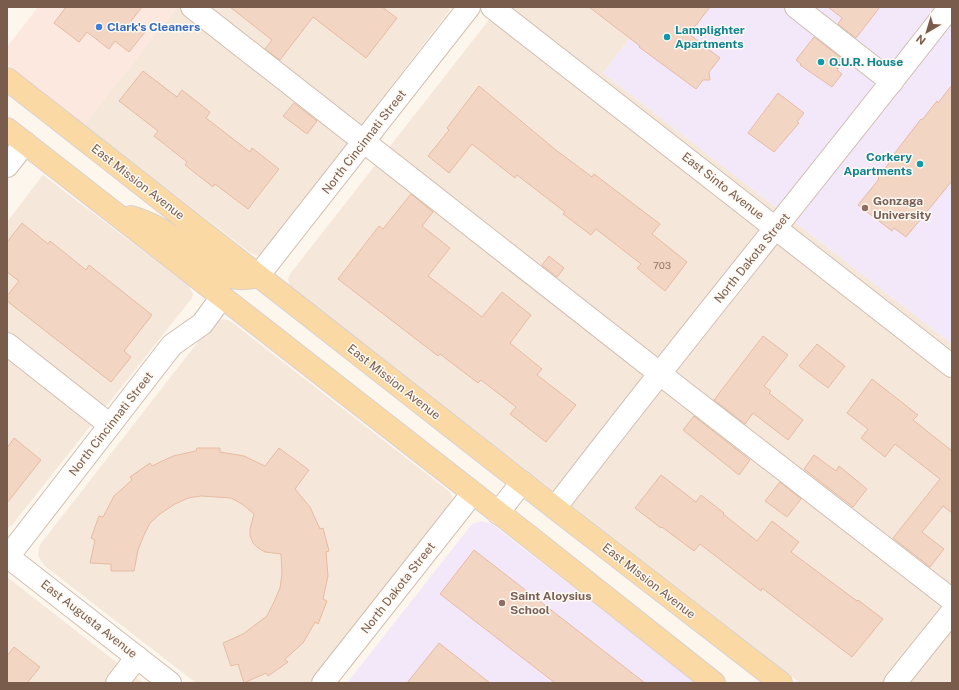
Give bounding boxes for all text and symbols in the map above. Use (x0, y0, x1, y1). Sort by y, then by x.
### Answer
north arrow (907, 12, 947, 52)
place label: Clark's Cleaners (107, 20, 200, 34)
marker: Clark's Cleaners (94, 22, 104, 32)
place label: Lamplighter Apartments (675, 23, 745, 51)
marker: Lamplighter Apartments (662, 32, 672, 42)
text: N (914, 33, 928, 47)
place label: O.U.R. House (829, 55, 903, 69)
marker: O.U.R. House (816, 57, 826, 67)
street label: North Cincinnati Street (319, 87, 409, 197)
street label: East Mission Avenue (89, 141, 187, 223)
street label: East Sinto Avenue (679, 150, 767, 223)
place label: Corkery Apartments (844, 150, 912, 178)
marker: Corkery Apartments (915, 159, 925, 169)
place label: Gonzaga University (873, 194, 931, 222)
marker: Gonzaga University (860, 203, 870, 213)
street label: North Dakota Street (711, 210, 793, 306)
house number: 703 (653, 259, 671, 271)
street label: East Mission Avenue (345, 341, 443, 423)
street label: North Cincinnati Street (66, 369, 156, 479)
street label: North Dakota Street (358, 539, 438, 636)
street label: East Mission Avenue (600, 540, 698, 622)
street label: East Augusta Avenue (38, 577, 140, 661)
place label: Saint Aloysius School (510, 589, 591, 617)
marker: Saint Aloysius School (497, 598, 507, 608)

